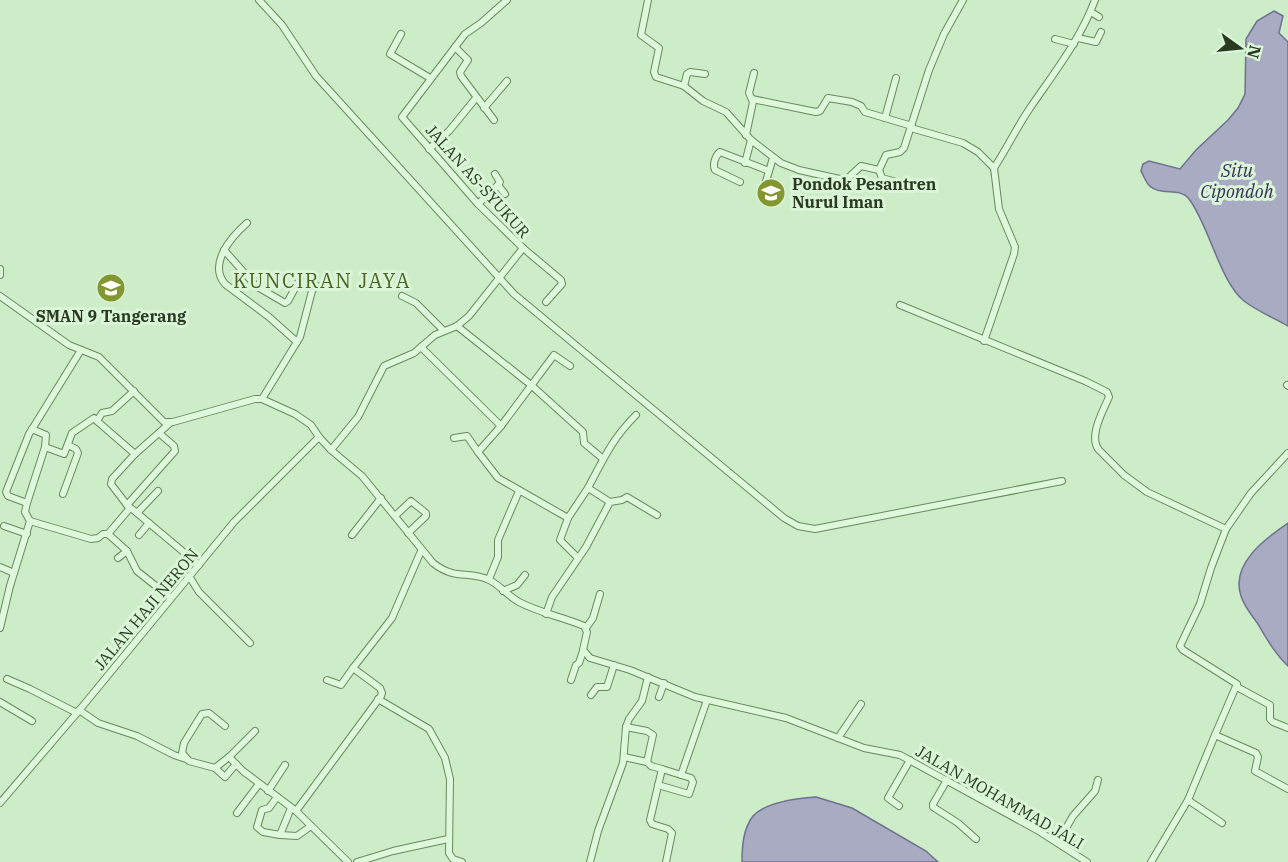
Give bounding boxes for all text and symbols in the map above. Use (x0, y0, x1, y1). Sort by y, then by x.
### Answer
north arrow (1210, 18, 1270, 78)
text: N (1243, 43, 1266, 61)
street label: JALAN AS-SYUKUR (422, 120, 534, 242)
water label: Situ Cipondoh (1200, 159, 1274, 203)
place label: Pondok Pesantren Nurul Iman (792, 174, 937, 212)
school or university icon: Pondok Pesantren Nurul Iman (755, 177, 787, 209)
district label: KUNCIRAN JAYA (233, 267, 411, 294)
school or university icon: SMAN 9 Tangerang (95, 272, 127, 304)
place label: SMAN 9 Tangerang (36, 306, 187, 326)
street label: JALAN HAJI NERON (89, 544, 203, 674)
street label: JALAN MOHAMMAD JALI (913, 741, 1087, 853)

